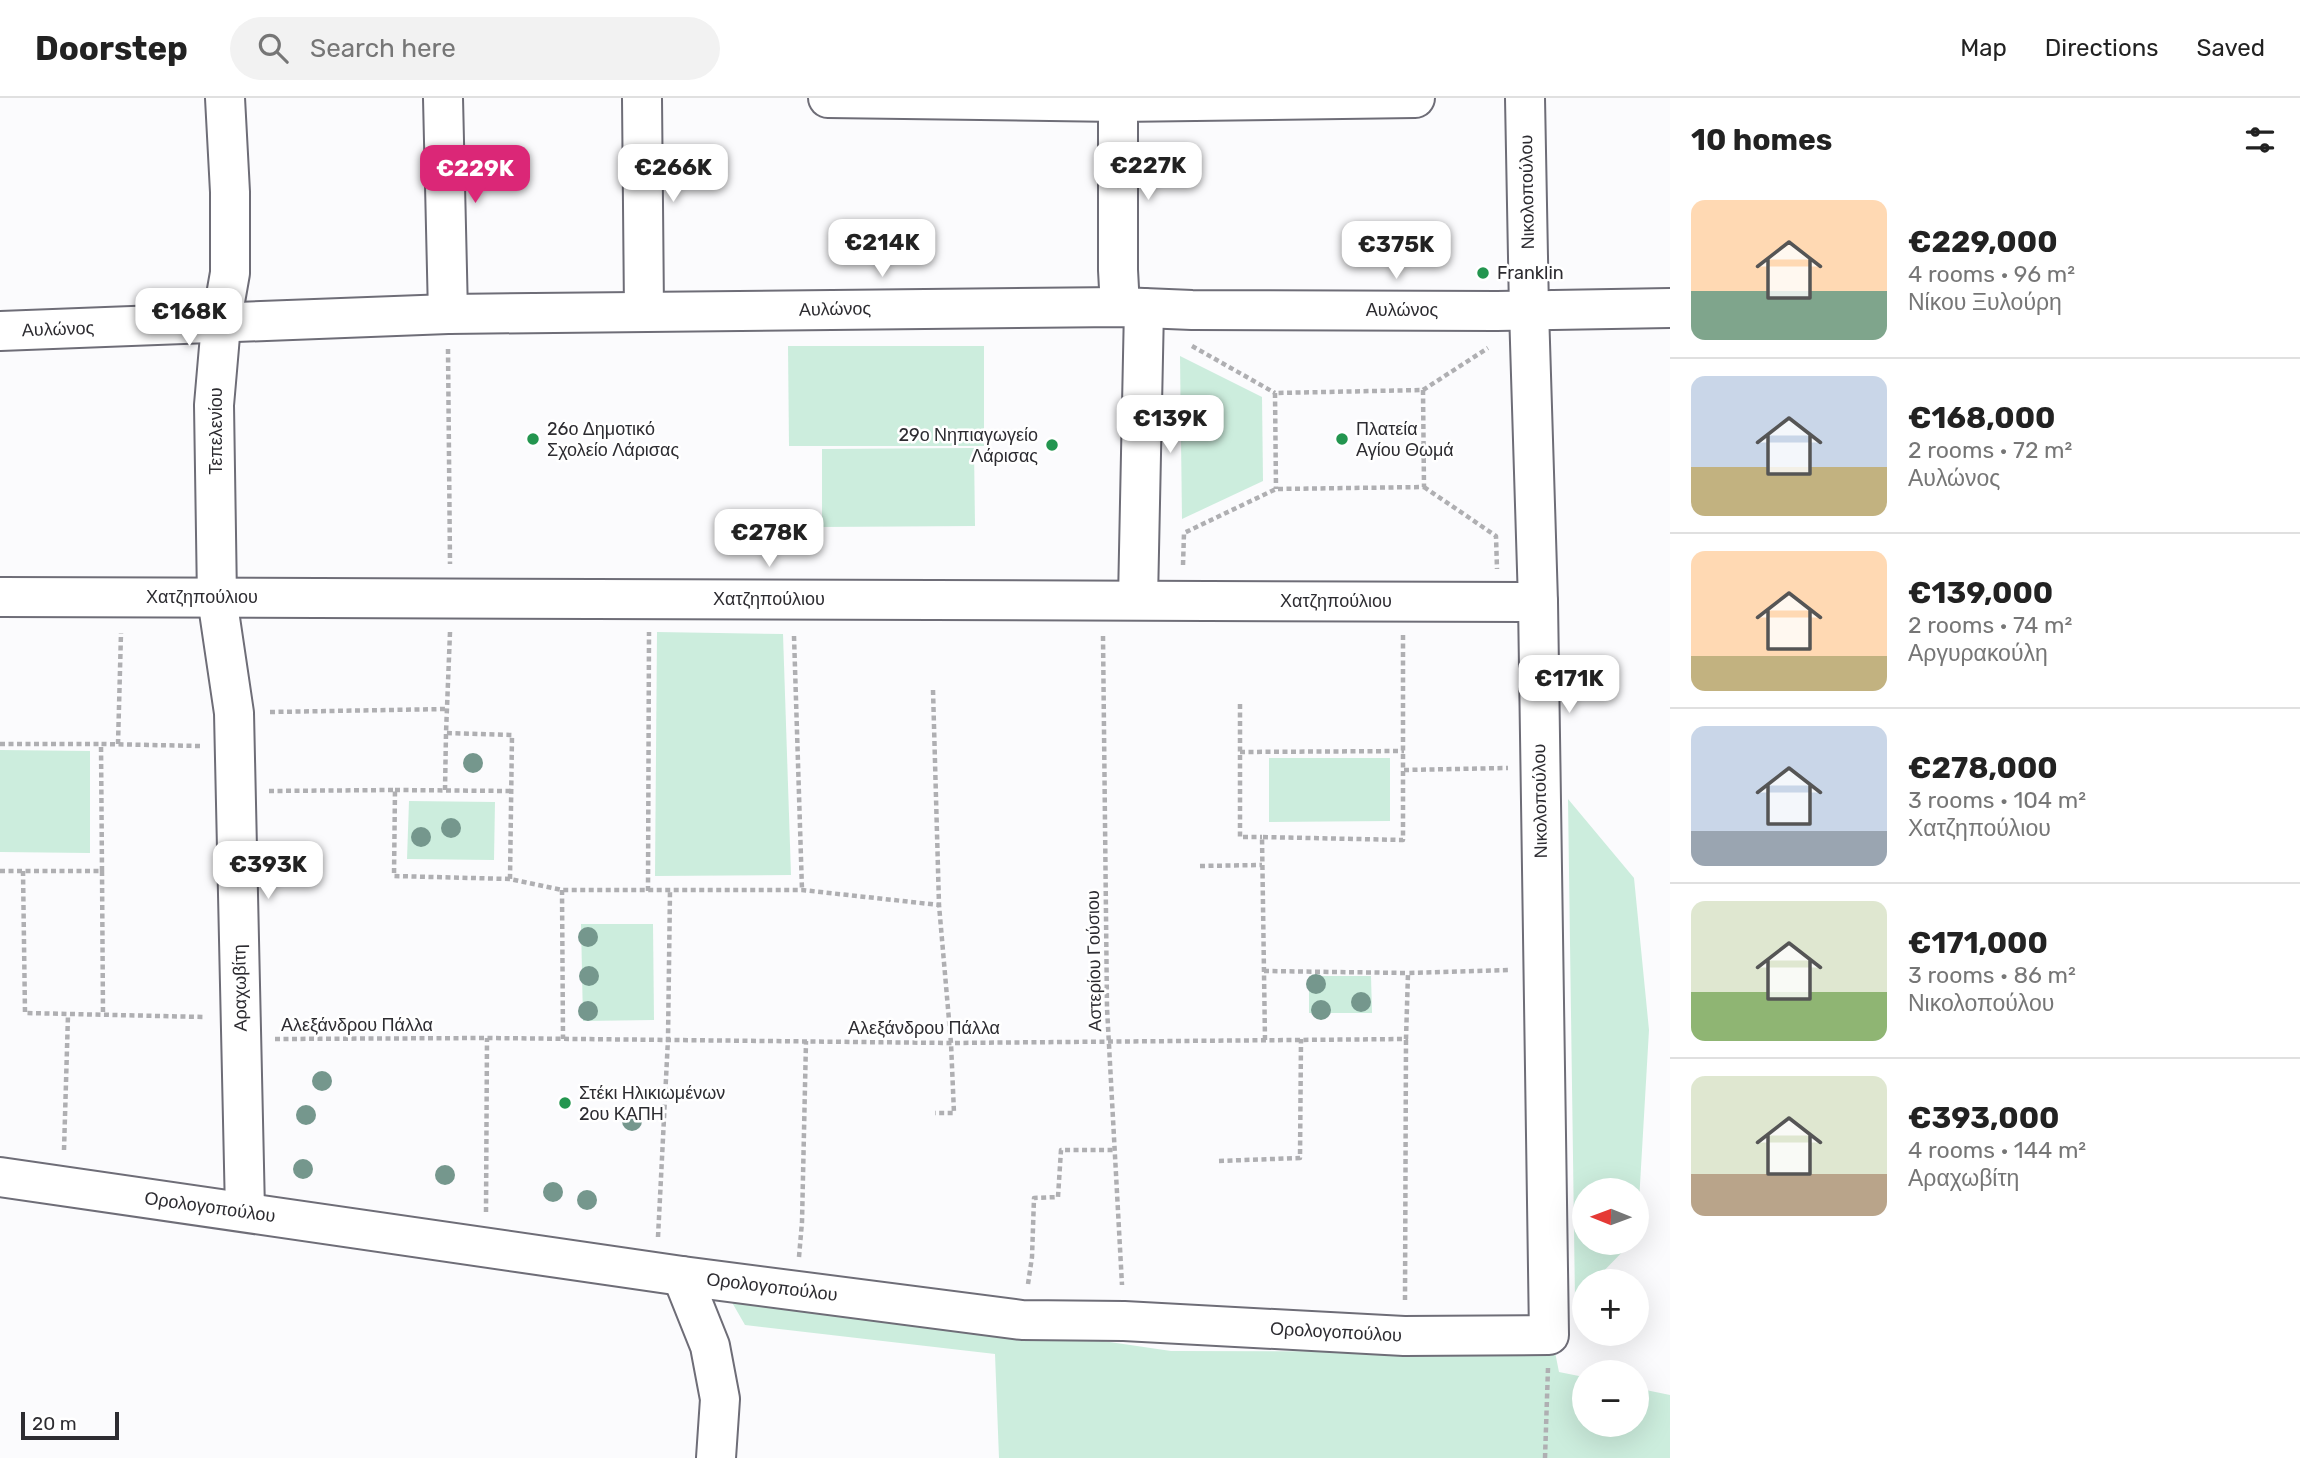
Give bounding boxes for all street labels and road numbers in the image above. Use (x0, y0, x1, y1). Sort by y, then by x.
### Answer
street label: Νικολοπούλου (1515, 135, 1539, 249)
street label: Αυλώνος (799, 297, 872, 321)
street label: Αυλώνος (1366, 299, 1438, 321)
street label: Αυλώνος (21, 317, 95, 341)
street label: Τεπελενίου (205, 387, 227, 475)
street label: Χατζηπούλιου (146, 586, 258, 608)
street label: Χατζηπούλιου (713, 588, 825, 610)
street label: Χατζηπούλιου (1280, 590, 1392, 612)
street label: Νικολοπούλου (1528, 744, 1552, 858)
street label: Αστερίου Γούσιου (1082, 890, 1106, 1032)
street label: Αραχωβίτη (228, 944, 252, 1032)
street label: Αλεξάνδρου Πάλλα (281, 1014, 433, 1036)
street label: Αλεξάνδρου Πάλλα (848, 1017, 1000, 1039)
street label: Ορολογοπούλου (143, 1187, 277, 1227)
street label: Ορολογοπούλου (705, 1268, 839, 1306)
street label: Ορολογοπούλου (1270, 1318, 1402, 1346)

